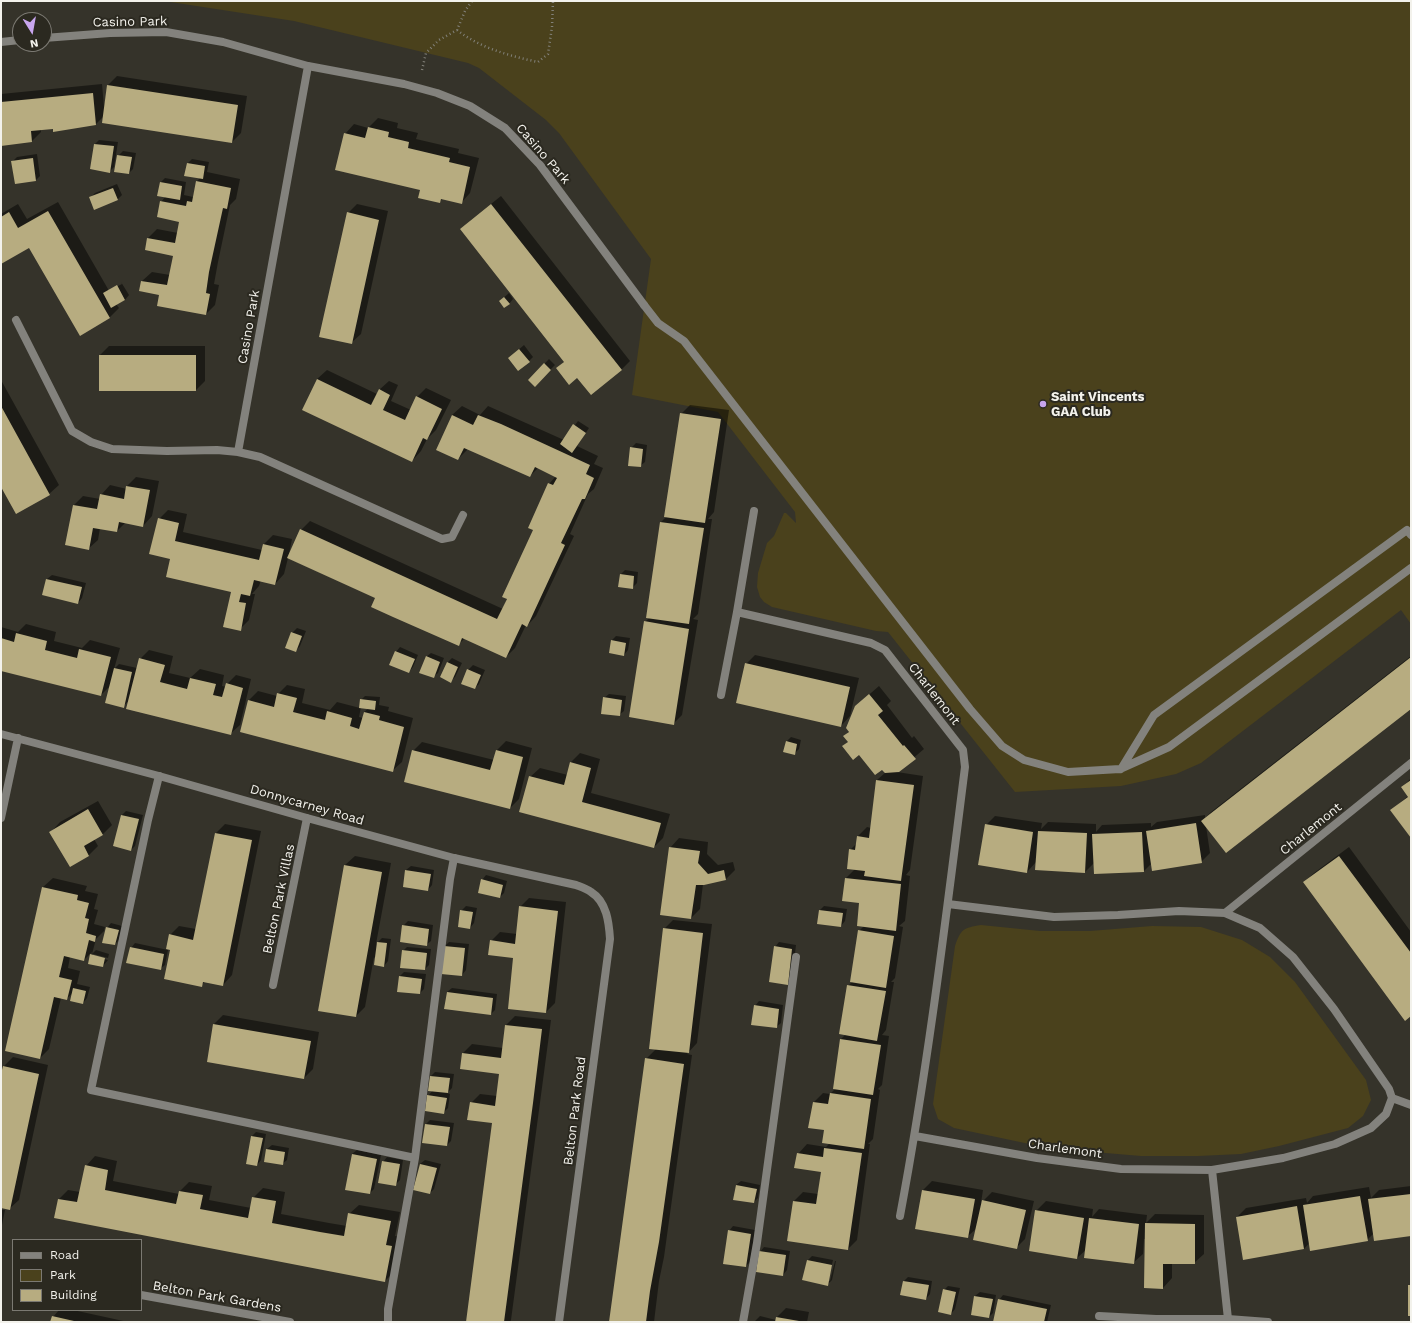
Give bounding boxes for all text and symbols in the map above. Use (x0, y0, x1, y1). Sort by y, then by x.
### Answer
north arrow (12, 12, 52, 52)
street label: Casino Park (92, 14, 168, 30)
text: N (29, 36, 39, 50)
street label: Casino Park (513, 121, 573, 187)
street label: Casino Park (235, 289, 263, 365)
place label: Saint Vincents GAA Club (1051, 389, 1144, 420)
marker: Saint Vincents GAA Club (1038, 399, 1048, 409)
street label: Charlemont (905, 660, 963, 728)
street label: Donnycarney Road (248, 781, 366, 829)
street label: Charlemont (1277, 799, 1345, 859)
street label: Belton Park Villas (260, 843, 298, 955)
street label: Belton Park Road (561, 1056, 589, 1166)
street label: Charlemont (1027, 1136, 1103, 1162)
legend (12, 1239, 142, 1311)
text: Road (50, 1248, 79, 1262)
text: Park (50, 1268, 76, 1282)
street label: Belton Park Gardens (152, 1278, 282, 1316)
text: Building (50, 1288, 97, 1302)

